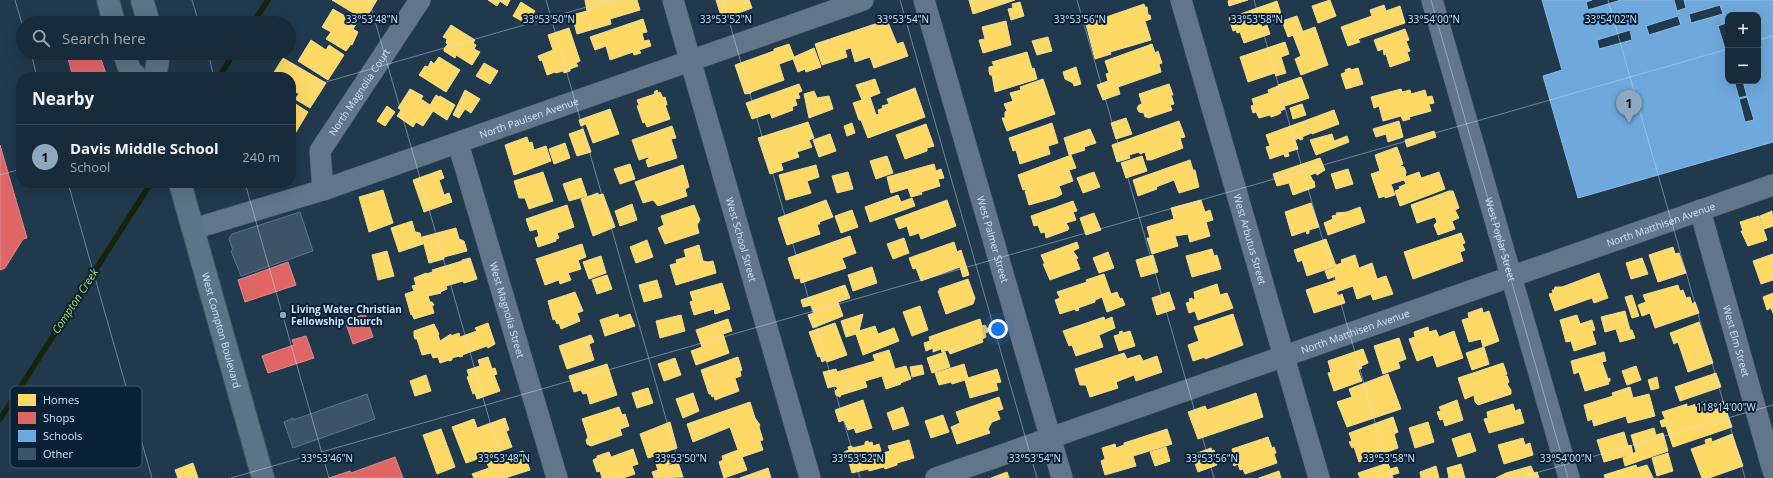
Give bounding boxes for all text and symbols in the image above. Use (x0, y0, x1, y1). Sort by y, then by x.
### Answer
text: 33°53'48"N (346, 12, 398, 26)
text: 33°53'50"N (523, 12, 575, 26)
text: 33°53'52"N (700, 12, 752, 26)
text: 33°53'54"N (877, 12, 929, 26)
text: 33°53'56"N (1054, 12, 1106, 26)
text: 33°53'58"N (1231, 12, 1283, 26)
text: 33°54'00"N (1408, 12, 1460, 26)
text: 33°54'02"N (1585, 12, 1637, 26)
map controls (1725, 12, 1761, 84)
button: + (1725, 12, 1761, 48)
search box (16, 16, 296, 60)
icon: search (30, 27, 52, 49)
text: Search here (62, 28, 146, 48)
street label: North Magnolia Court (325, 45, 393, 138)
button: − (1725, 48, 1761, 84)
text: Nearby (32, 87, 94, 110)
pin: 1 (1616, 90, 1642, 123)
street label: North Paulsen Avenue (477, 94, 581, 141)
text: Davis Middle School (70, 138, 219, 158)
text: 1 (41, 148, 49, 166)
text: 240 m (242, 148, 280, 166)
text: School (70, 158, 110, 176)
street label: West Arbutus Street (1230, 192, 1270, 287)
street label: West Palmer Street (974, 194, 1012, 285)
street label: West School Street (723, 195, 760, 284)
street label: West Poplar Street (1482, 196, 1519, 283)
street label: North Matthisen Avenue (1605, 199, 1718, 250)
street label: West Magnolia Street (487, 260, 528, 360)
water label: Compton Creek (48, 265, 102, 336)
street label: West Compton Boulevard (199, 271, 244, 390)
place label: Living Water Christian Fellowship Church (291, 302, 402, 328)
street label: West Elm Street (1720, 304, 1753, 379)
street label: North Matthisen Avenue (1299, 306, 1412, 357)
marker: Living Water Christian Fellowship Church (278, 310, 288, 320)
your location (988, 319, 1008, 339)
legend (10, 386, 142, 468)
text: Homes (43, 392, 79, 407)
text: 118°14'00"W (1696, 400, 1757, 414)
text: Shops (43, 410, 74, 425)
text: Schools (43, 428, 82, 443)
text: Other (43, 446, 73, 461)
text: 33°53'46"N (301, 451, 353, 465)
text: 33°53'48"N (478, 451, 530, 465)
text: 33°53'50"N (655, 451, 707, 465)
text: 33°53'52"N (832, 451, 884, 465)
text: 33°53'54"N (1009, 451, 1061, 465)
text: 33°53'56"N (1186, 451, 1238, 465)
text: 33°53'58"N (1363, 451, 1415, 465)
text: 33°54'00"N (1540, 451, 1592, 465)

